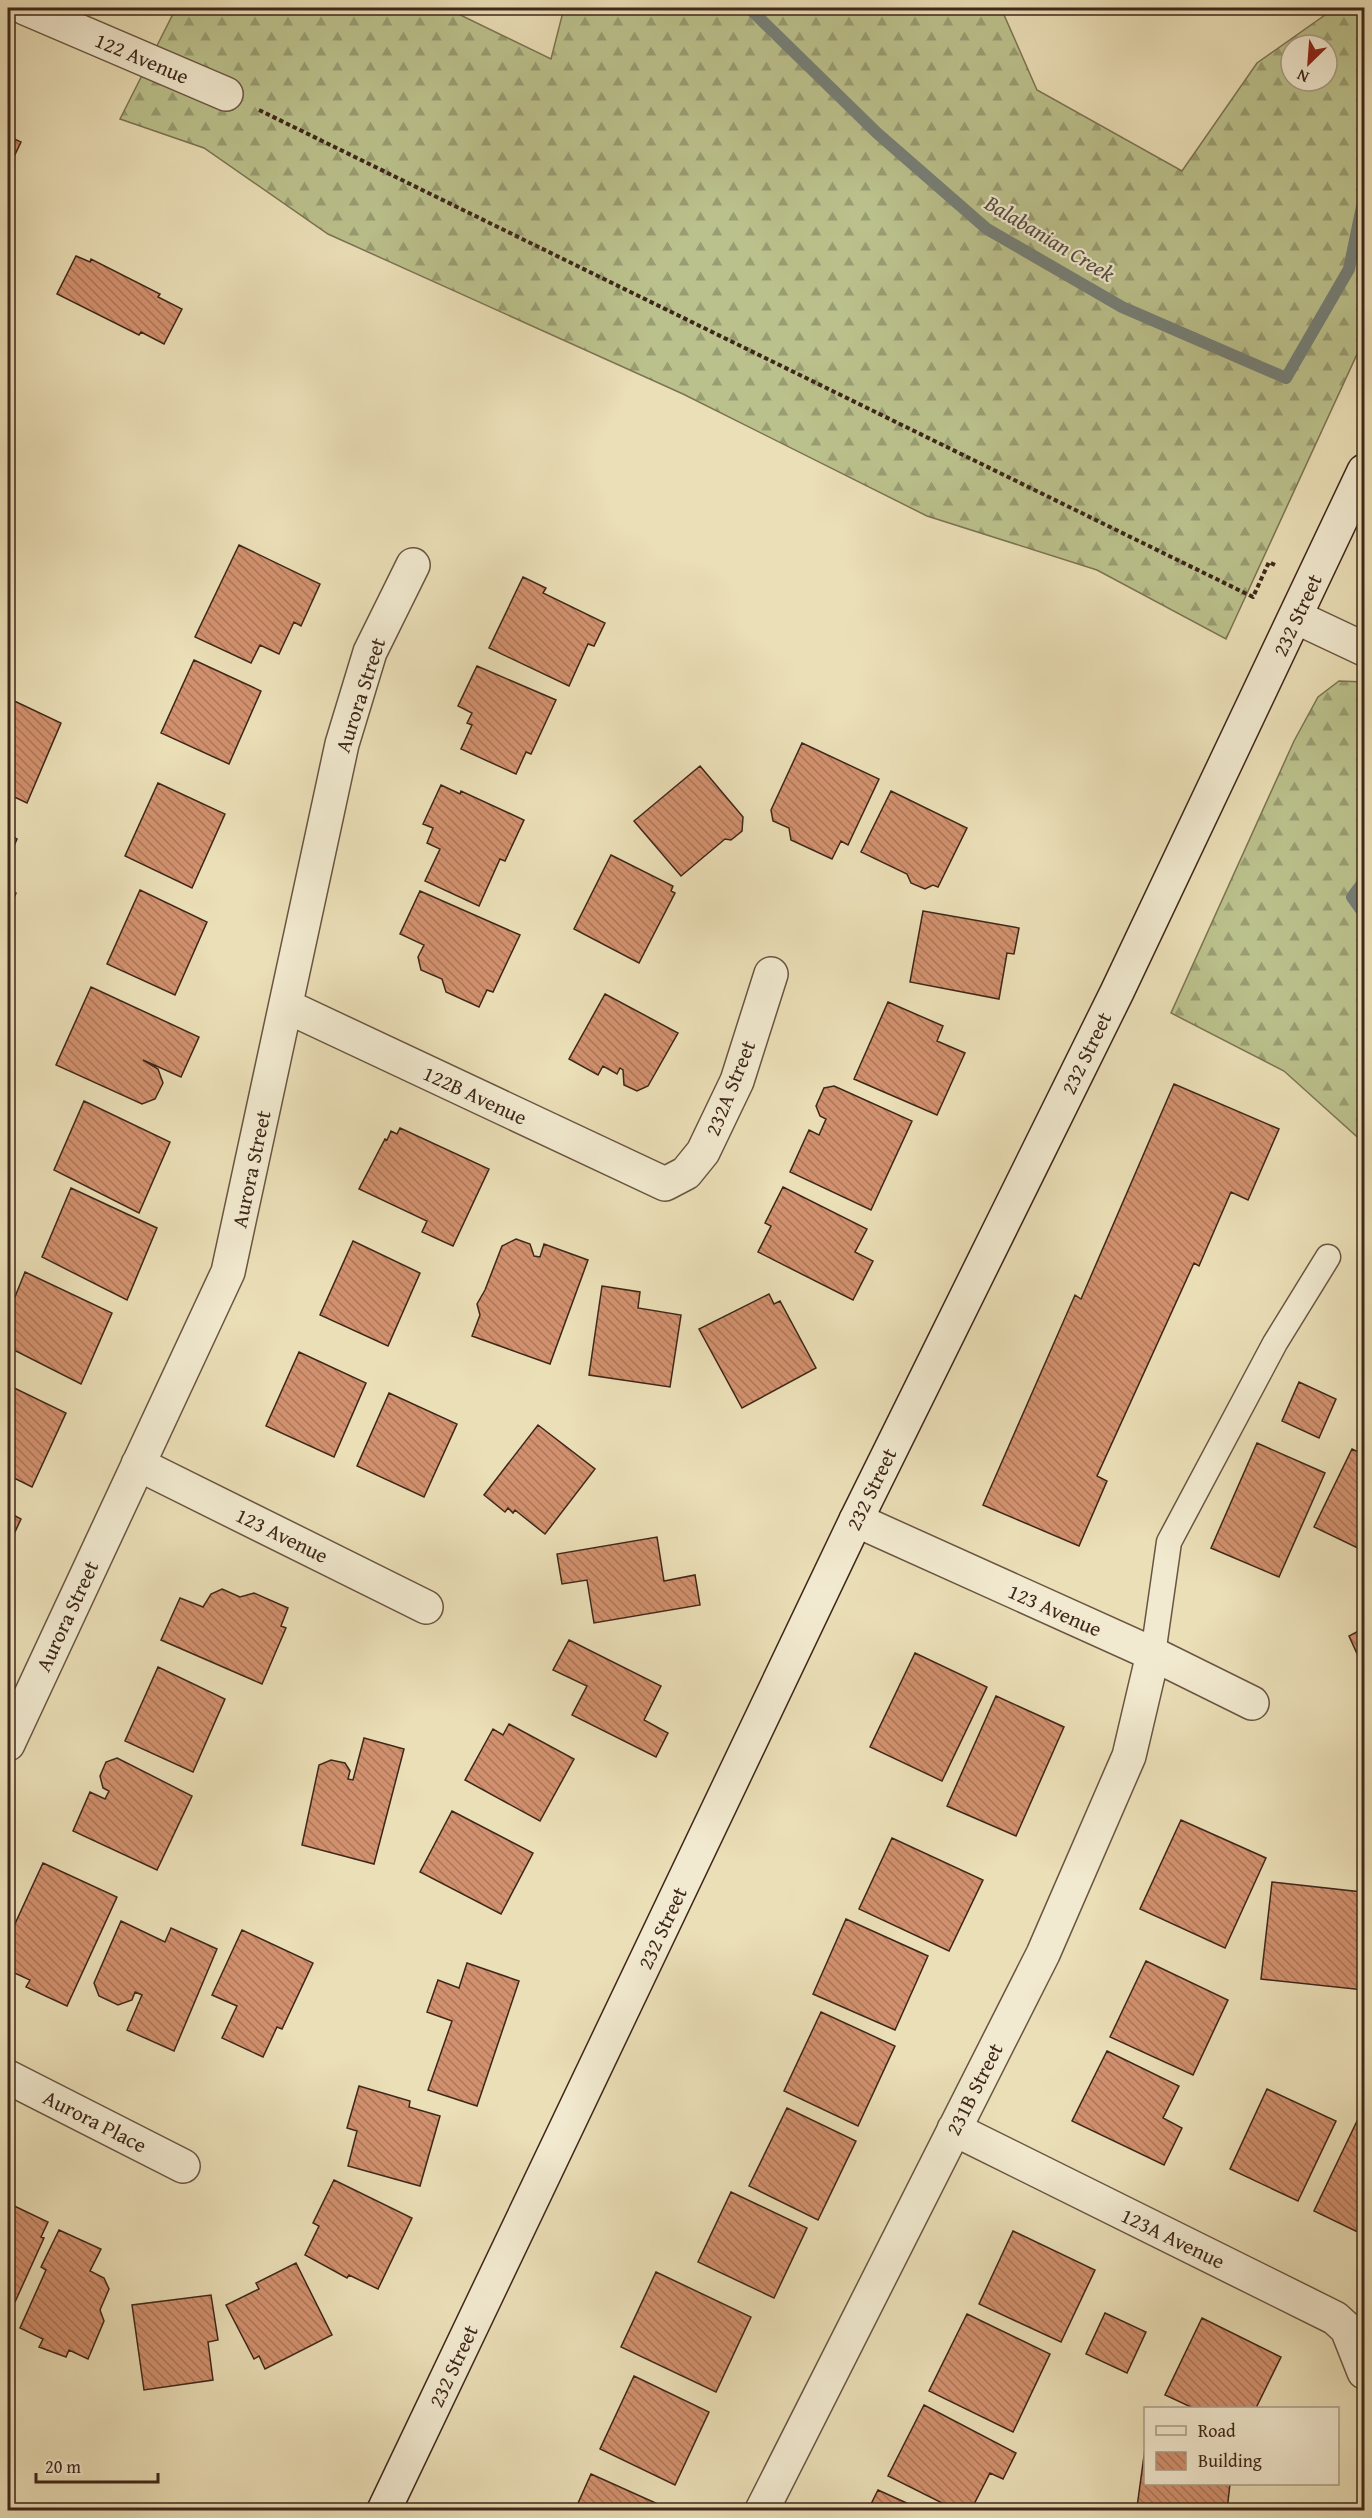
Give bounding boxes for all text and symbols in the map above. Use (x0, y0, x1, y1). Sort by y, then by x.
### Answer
street label: 122 Avenue (90, 24, 194, 92)
north arrow (1279, 33, 1339, 93)
text: N (1292, 63, 1313, 90)
water label: Balabanian Creek (978, 186, 1122, 290)
street label: 232 Street (1264, 568, 1330, 661)
street label: Aurora Street (327, 633, 393, 757)
street label: 232 Street (1053, 1006, 1119, 1099)
street label: 232A Street (697, 1035, 763, 1141)
street label: 122B Avenue (418, 1057, 532, 1133)
street label: Aurora Street (223, 1107, 279, 1231)
street label: 232 Street (838, 1442, 904, 1535)
street label: 123 Avenue (230, 1499, 334, 1571)
street label: Aurora Street (28, 1555, 106, 1677)
street label: 123 Avenue (1003, 1576, 1107, 1644)
street label: 232 Street (629, 1881, 695, 1974)
street label: 231B Street (937, 2037, 1011, 2141)
street label: Aurora Place (38, 2082, 152, 2160)
street label: 123A Avenue (1116, 2199, 1230, 2277)
street label: 232 Street (420, 2319, 486, 2412)
legend (1144, 2407, 1339, 2485)
text: Road (1198, 2417, 1236, 2444)
scale bar (36, 2446, 158, 2484)
text: Building (1198, 2447, 1262, 2474)
text: 20 m (45, 2453, 81, 2480)

